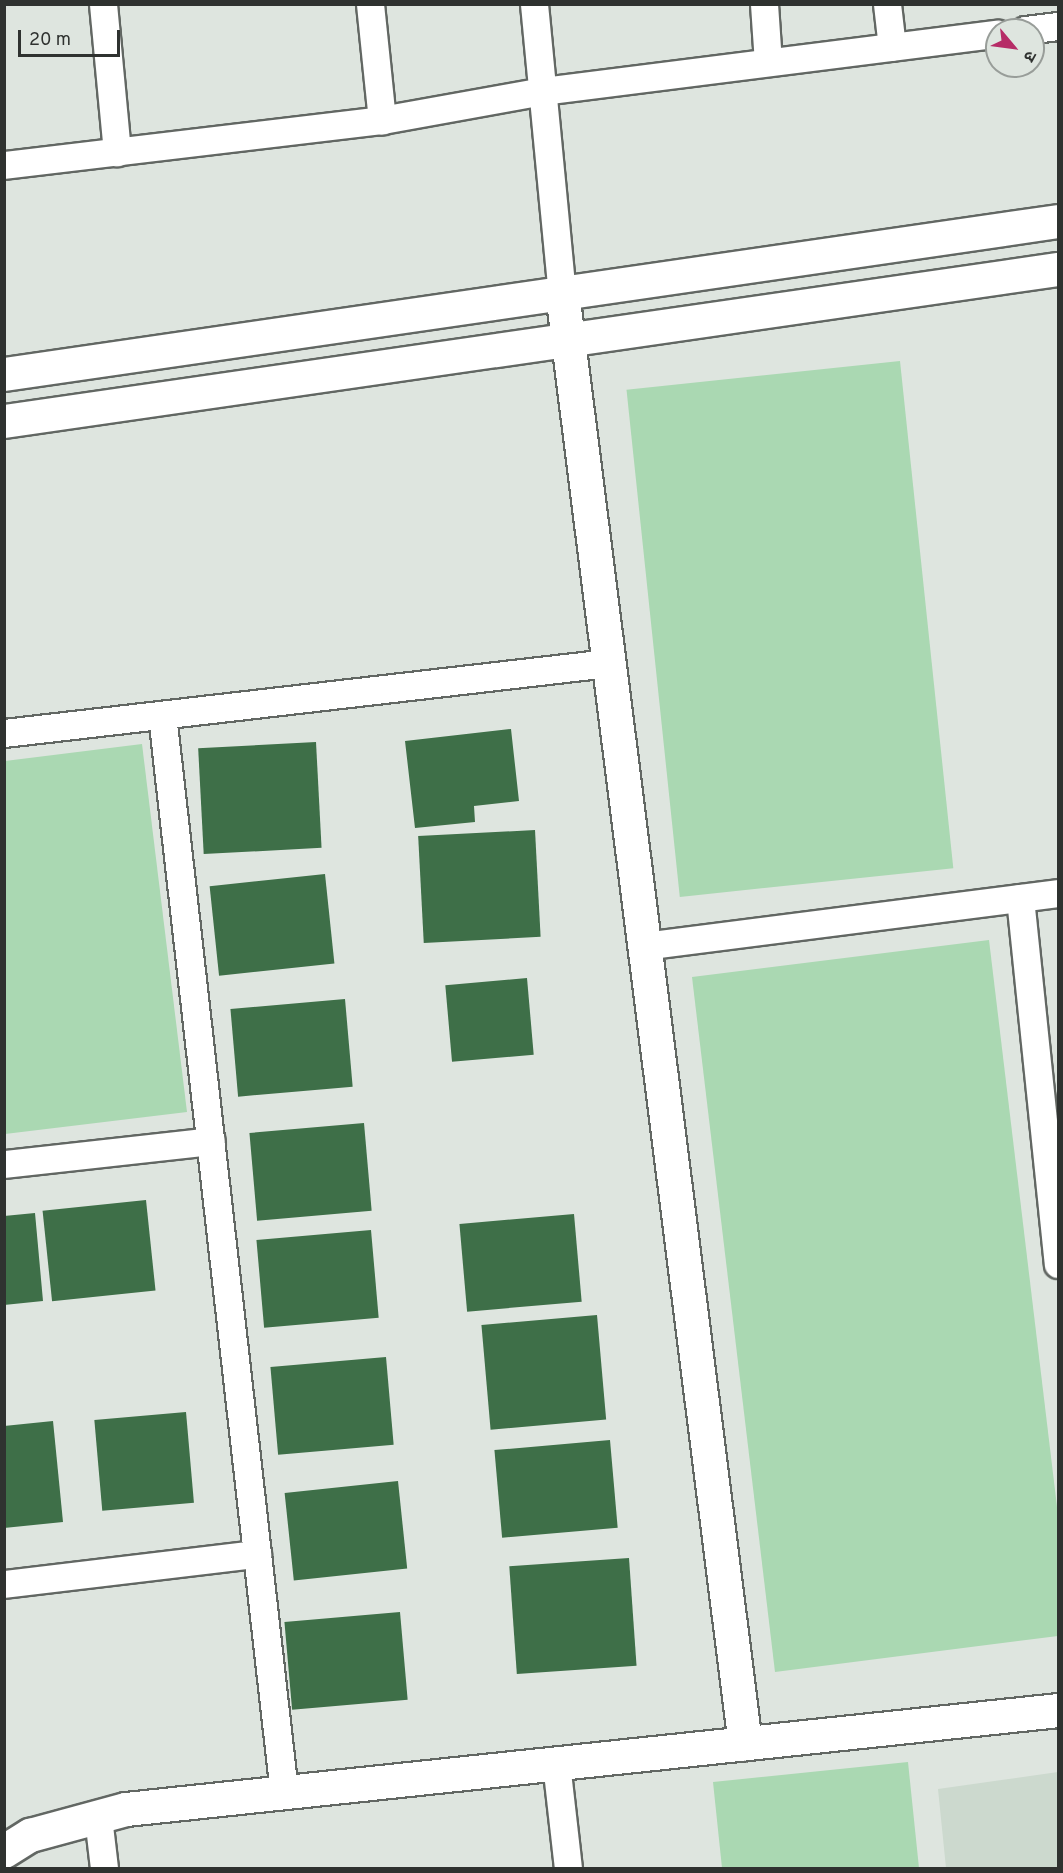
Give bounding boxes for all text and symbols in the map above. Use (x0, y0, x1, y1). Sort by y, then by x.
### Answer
scale bar (21, 18, 123, 56)
north arrow (985, 18, 1045, 78)
text: 20 m (29, 29, 71, 52)
text: उ (1018, 47, 1040, 65)

